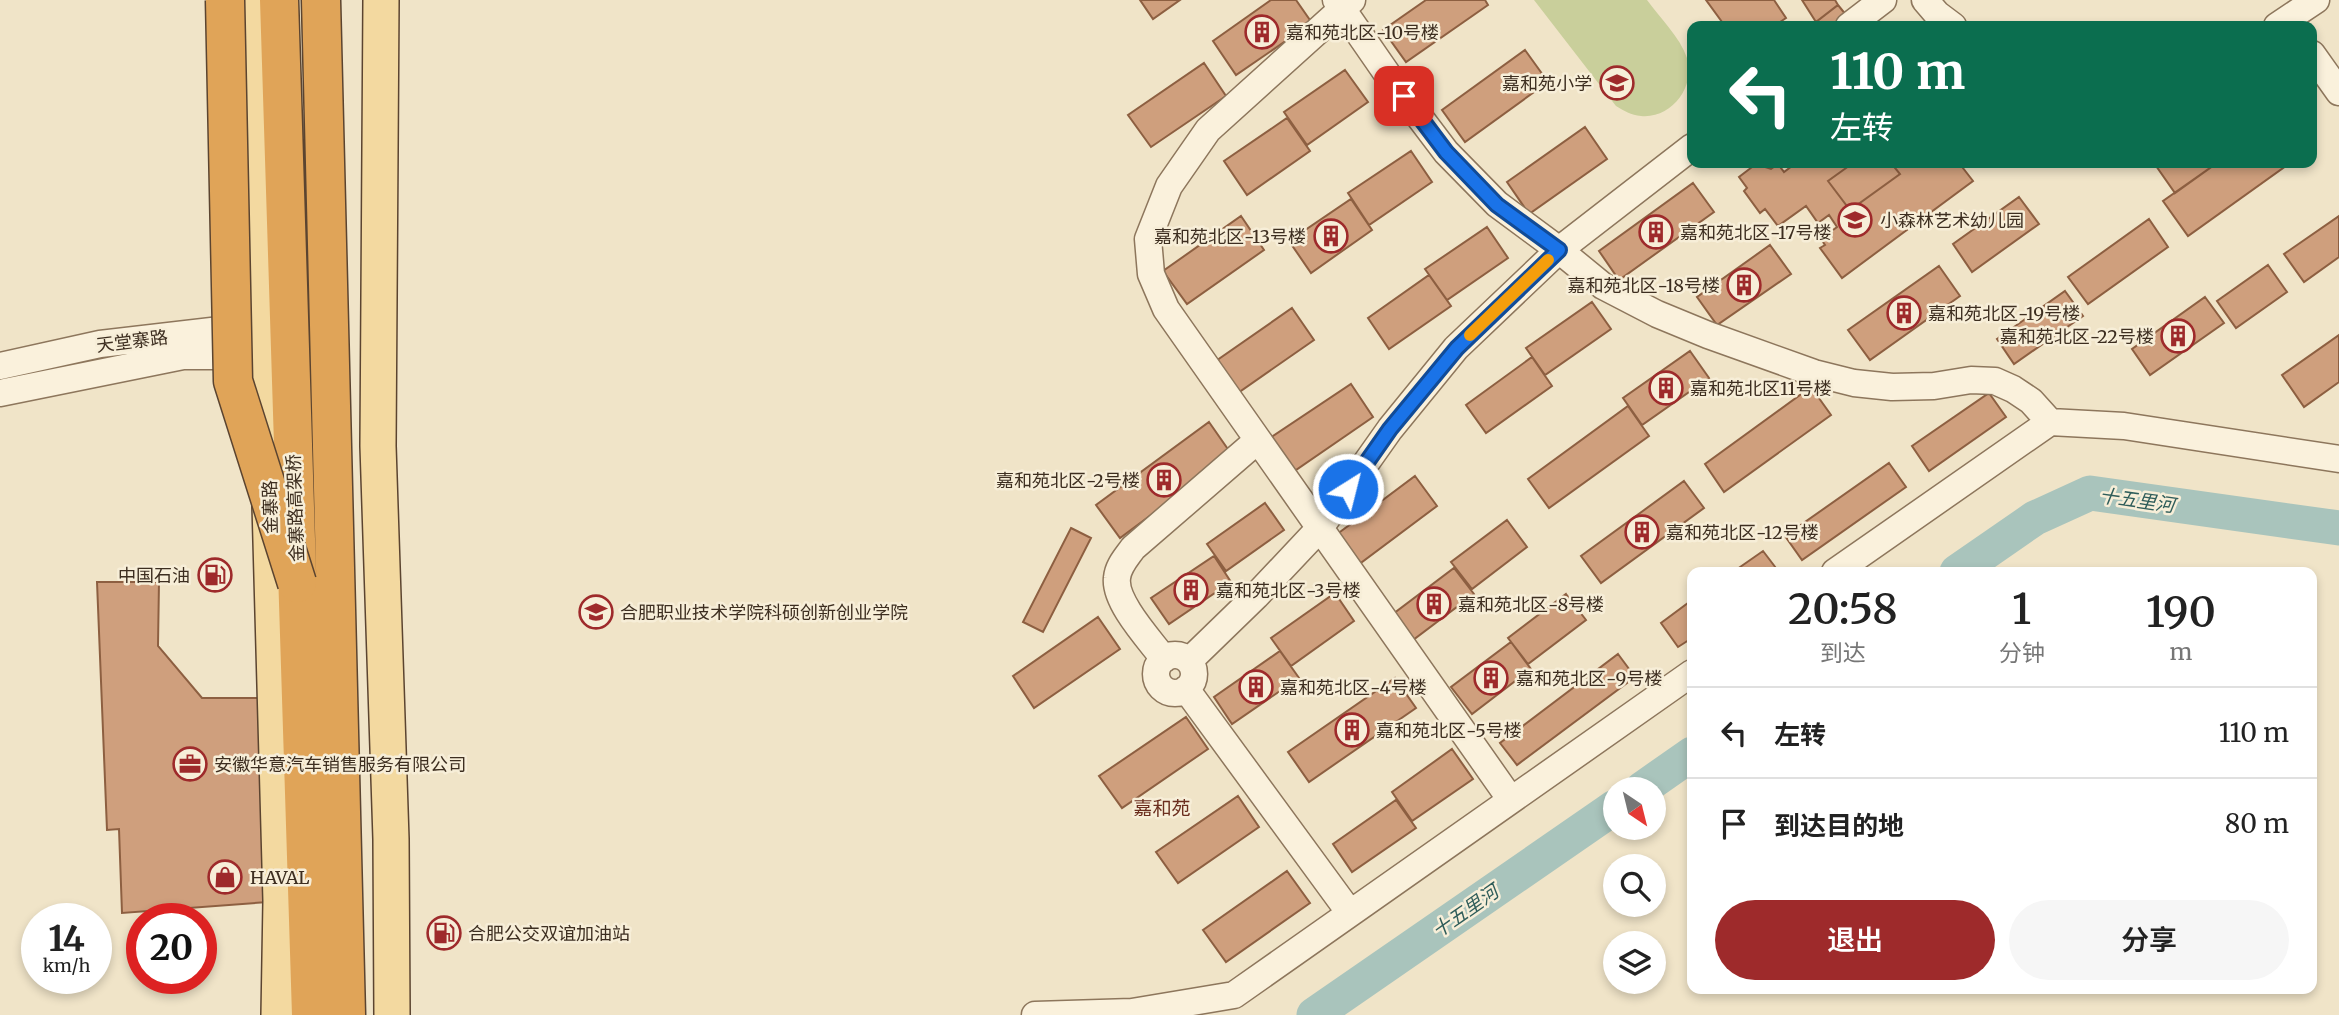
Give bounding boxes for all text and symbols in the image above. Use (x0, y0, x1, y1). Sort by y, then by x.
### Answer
building icon: 嘉和苑北区-10号楼 (1243, 13, 1281, 51)
place label: 嘉和苑北区-10号楼 (1286, 21, 1439, 44)
text: 110 m (1830, 41, 1965, 102)
icon: left (1715, 49, 1806, 140)
school or university icon: 嘉和苑小学 (1598, 64, 1636, 102)
pin (1374, 66, 1434, 126)
place label: 嘉和苑小学 (1502, 72, 1592, 95)
icon: arrive (1385, 77, 1423, 115)
text: 左转 (1830, 108, 1894, 148)
school or university icon: 小森林艺术幼儿园 (1836, 201, 1874, 239)
place label: 小森林艺术幼儿园 (1880, 209, 2024, 232)
building icon: 嘉和苑北区-17号楼 (1637, 213, 1675, 251)
building icon: 嘉和苑北区-13号楼 (1312, 217, 1350, 255)
place label: 嘉和苑北区-17号楼 (1680, 221, 1831, 244)
place label: 嘉和苑北区-13号楼 (1154, 225, 1306, 248)
building icon: 嘉和苑北区-18号楼 (1725, 266, 1763, 304)
place label: 嘉和苑北区-18号楼 (1568, 274, 1720, 297)
building icon: 嘉和苑北区-19号楼 (1885, 294, 1923, 332)
place label: 嘉和苑北区-19号楼 (1928, 302, 2080, 325)
building icon: 嘉和苑北区-22号楼 (2159, 317, 2197, 355)
street label: 天堂寨路 (95, 325, 169, 357)
place label: 嘉和苑北区-22号楼 (2000, 325, 2154, 348)
building icon: 嘉和苑北区11号楼 (1647, 369, 1685, 407)
place label: 嘉和苑北区11号楼 (1690, 377, 1832, 400)
position arrow (1311, 452, 1385, 526)
street label: 金寨路高架桥 (282, 454, 308, 562)
building icon: 嘉和苑北区-2号楼 (1145, 461, 1183, 499)
place label: 嘉和苑北区-2号楼 (996, 469, 1140, 492)
street label: 金寨路 (258, 480, 282, 534)
water label: 十五里河 (2098, 483, 2180, 518)
building icon: 嘉和苑北区-12号楼 (1623, 513, 1661, 551)
place label: 嘉和苑北区-12号楼 (1666, 521, 1819, 544)
fuel station icon: 中国石油 (196, 556, 234, 594)
place label: 中国石油 (118, 564, 190, 587)
building icon: 嘉和苑北区-3号楼 (1172, 571, 1210, 609)
place label: 嘉和苑北区-3号楼 (1216, 579, 1361, 602)
text: 20:58 (1788, 583, 1898, 635)
text: 1 (2012, 583, 2031, 635)
building icon: 嘉和苑北区-8号楼 (1415, 585, 1453, 623)
text: 190 (2146, 586, 2216, 638)
school or university icon: 合肥职业技术学院科硕创新创业学院 (577, 593, 615, 631)
place label: 嘉和苑北区-8号楼 (1458, 593, 1604, 616)
place label: 合肥职业技术学院科硕创新创业学院 (620, 601, 908, 624)
text: m (2169, 637, 2192, 666)
text: 到达 (1820, 638, 1866, 667)
text: 分钟 (1999, 638, 2045, 667)
building icon: 嘉和苑北区-9号楼 (1472, 659, 1510, 697)
place label: 嘉和苑北区-9号楼 (1516, 667, 1662, 690)
building icon: 嘉和苑北区-4号楼 (1237, 668, 1275, 706)
place label: 嘉和苑北区-4号楼 (1280, 676, 1427, 699)
building icon: 嘉和苑北区-5号楼 (1333, 711, 1371, 749)
icon: left (1715, 714, 1753, 752)
text: 110 m (2219, 716, 2289, 749)
text: 左转 (1774, 718, 1826, 751)
place label: 嘉和苑北区-5号楼 (1376, 719, 1522, 742)
office icon: 安徽华意汽车销售服务有限公司 (171, 745, 209, 783)
place label: 安徽华意汽车销售服务有限公司 (214, 753, 466, 776)
north arrow (1603, 777, 1666, 840)
map controls (1603, 777, 1666, 994)
district label: 嘉和苑 (1133, 796, 1191, 820)
icon: arrive (1715, 805, 1753, 843)
text: 80 m (2225, 807, 2289, 840)
text: 到达目的地 (1774, 809, 1904, 842)
button: search (1603, 854, 1666, 917)
shop icon: HAVAL (206, 858, 244, 896)
place label: HAVAL (250, 866, 310, 889)
water label: 十五里河 (1427, 877, 1506, 943)
button: 退出 (1715, 900, 1995, 980)
button: 分享 (2009, 900, 2289, 980)
speed limit sign: 20 (126, 903, 217, 994)
fuel station icon: 合肥公交双谊加油站 (425, 914, 463, 952)
text: 14 (48, 917, 85, 961)
place label: 合肥公交双谊加油站 (468, 922, 630, 945)
button: layers (1603, 931, 1666, 994)
text: km/h (43, 954, 90, 977)

